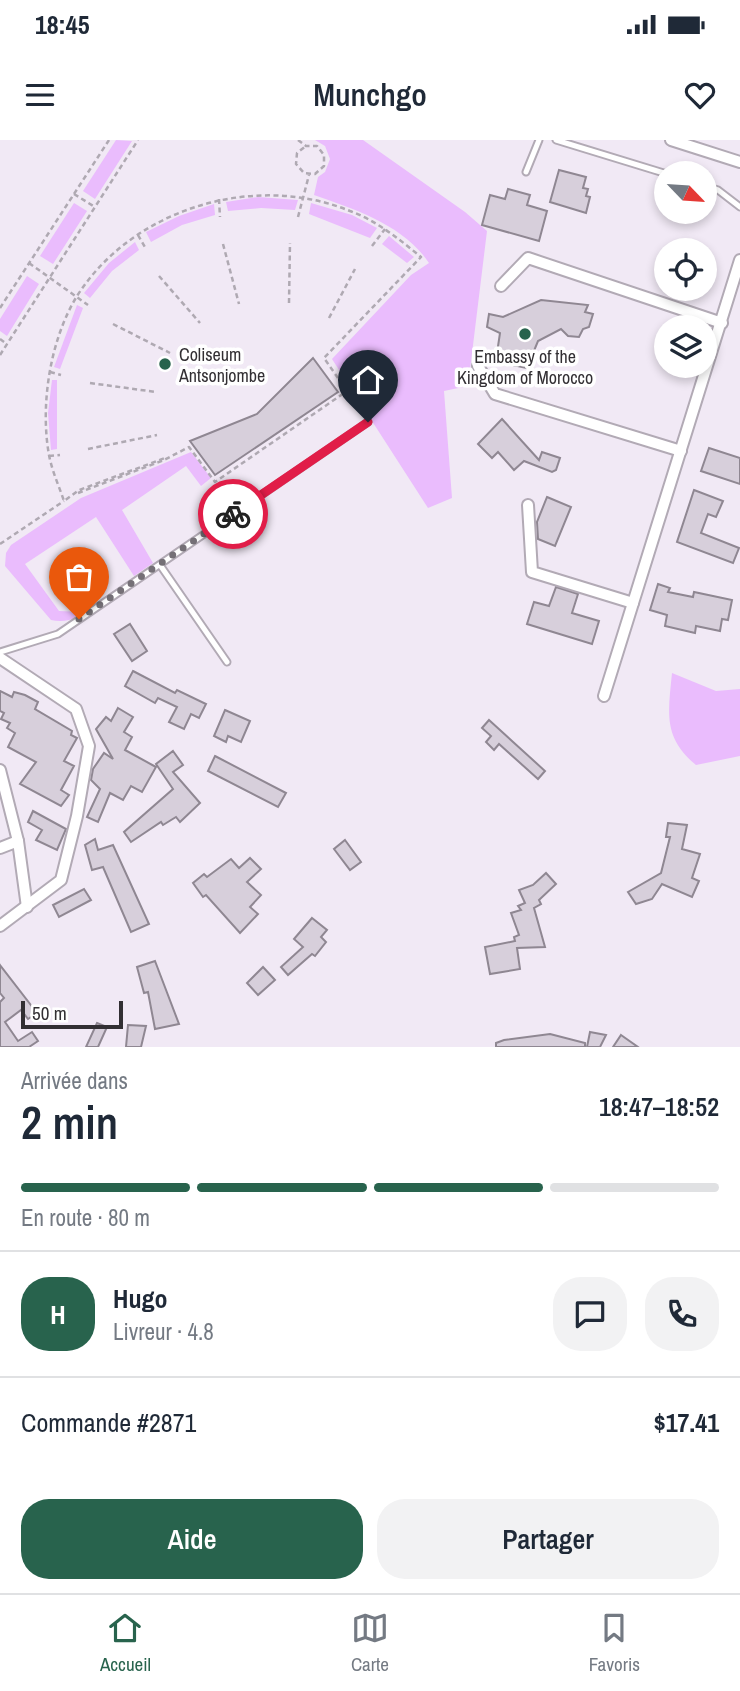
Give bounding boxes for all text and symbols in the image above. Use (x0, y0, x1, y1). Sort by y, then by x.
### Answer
text: 18:45 (35, 7, 90, 42)
text: Munchgo (313, 73, 427, 116)
icon: menu (21, 76, 59, 114)
icon: heart (681, 76, 719, 114)
north arrow (654, 161, 718, 224)
map controls (654, 161, 717, 378)
button: locate (654, 238, 717, 301)
button: layers (654, 315, 717, 378)
marker: Embassy of the Kingdom of Morocco (517, 326, 533, 342)
place label: Coliseum Antsonjombe (178, 342, 265, 388)
place label: Embassy of the Kingdom of Morocco (457, 344, 593, 390)
pin (338, 350, 398, 422)
marker: Coliseum Antsonjombe (157, 356, 173, 372)
icon: home (349, 361, 387, 399)
courier (198, 479, 268, 549)
icon: bike (214, 495, 252, 533)
pin (49, 547, 109, 619)
icon: bag (60, 558, 98, 596)
scale bar (21, 998, 122, 1030)
text: 50 m (32, 1000, 67, 1026)
text: Arrivée dans (21, 1065, 128, 1096)
text: 18:47–18:52 (599, 1089, 719, 1124)
text: 2 min (21, 1091, 118, 1153)
text: En route · 80 m (21, 1202, 150, 1233)
button: chat (553, 1277, 627, 1351)
button: phone (645, 1277, 719, 1351)
text: Hugo (113, 1281, 167, 1316)
text: H (50, 1297, 66, 1332)
text: Livreur · 4.8 (113, 1316, 214, 1347)
text: Commande #2871 (21, 1405, 196, 1440)
text: $17.41 (654, 1405, 719, 1440)
button: Aide (21, 1499, 363, 1579)
button: Partager (377, 1499, 719, 1579)
tab: Accueil (100, 1609, 151, 1677)
tab: Carte (351, 1609, 389, 1677)
tab: Favoris (589, 1609, 640, 1677)

